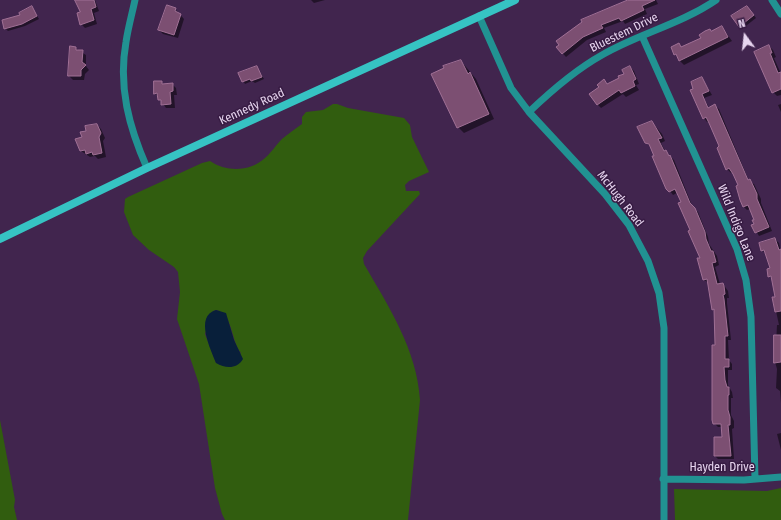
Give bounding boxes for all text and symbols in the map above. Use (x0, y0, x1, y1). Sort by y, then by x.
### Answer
street label: Bluestem Drive (588, 10, 660, 56)
north arrow (725, 16, 765, 56)
text: N (737, 17, 747, 31)
street label: Kennedy Road (217, 86, 287, 128)
street label: McHugh Road (594, 168, 646, 230)
street label: Wild Indigo Lane (714, 183, 758, 263)
street label: Hayden Drive (689, 461, 755, 475)

